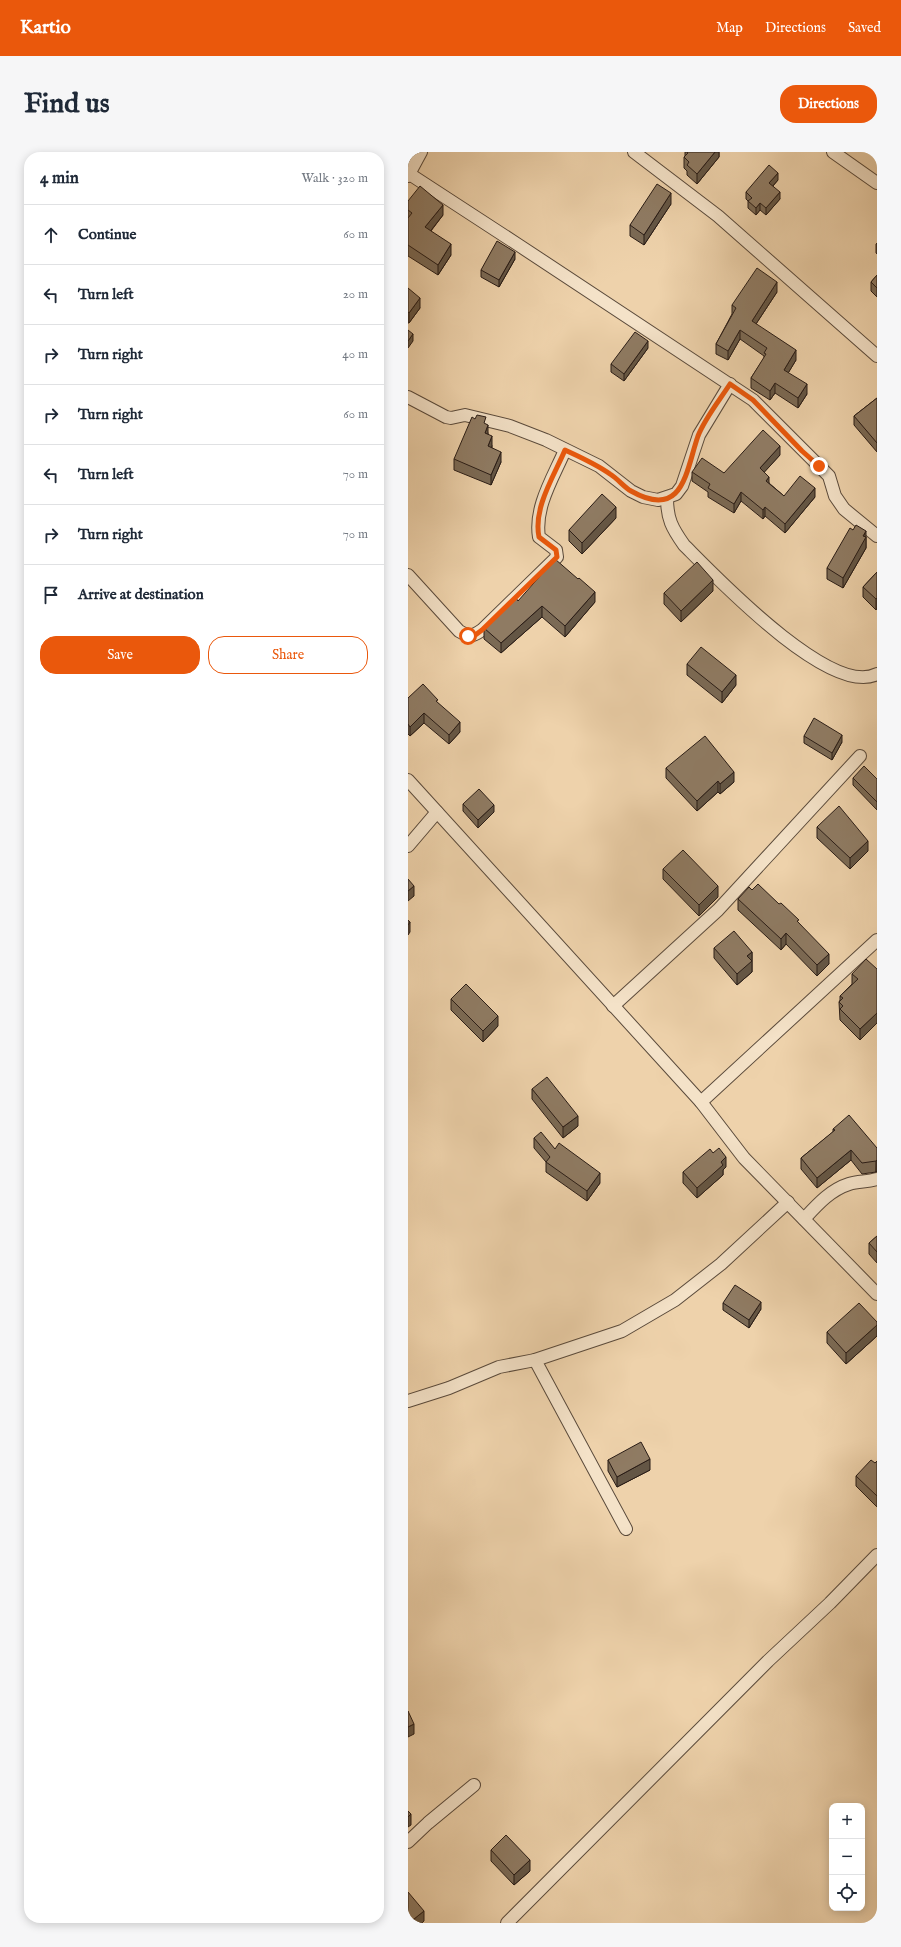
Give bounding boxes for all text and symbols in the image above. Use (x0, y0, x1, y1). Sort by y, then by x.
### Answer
text: Kartio (20, 16, 71, 40)
text: Map (716, 19, 743, 37)
text: Directions (765, 19, 826, 37)
text: Saved (848, 19, 881, 37)
button: Directions (780, 85, 877, 123)
text: Find us (24, 87, 110, 122)
text: 4 min (40, 168, 79, 189)
text: Walk · 320 m (302, 170, 368, 187)
icon: ahead (40, 224, 62, 246)
text: Continue (78, 225, 136, 244)
text: 60 m (343, 226, 368, 243)
icon: left (40, 284, 62, 306)
text: Turn left (78, 285, 134, 304)
text: 20 m (343, 286, 368, 303)
icon: right (40, 344, 62, 366)
text: Turn right (78, 345, 143, 364)
text: 40 m (342, 346, 368, 363)
icon: right (40, 404, 62, 426)
text: Turn right (78, 405, 143, 424)
text: 60 m (343, 406, 368, 423)
route end (810, 457, 828, 475)
icon: left (40, 464, 62, 486)
text: Turn left (78, 465, 134, 484)
text: 70 m (343, 466, 368, 483)
icon: right (40, 524, 62, 546)
text: Turn right (78, 525, 143, 544)
text: 70 m (343, 526, 368, 543)
icon: arrive (40, 584, 62, 606)
text: Arrive at destination (78, 585, 204, 604)
route start (459, 627, 477, 645)
button: Save (40, 636, 200, 674)
button: Share (208, 636, 368, 674)
map controls (829, 1803, 865, 1911)
button: + (829, 1803, 865, 1839)
button: − (829, 1839, 865, 1875)
button: locate (829, 1875, 865, 1911)

